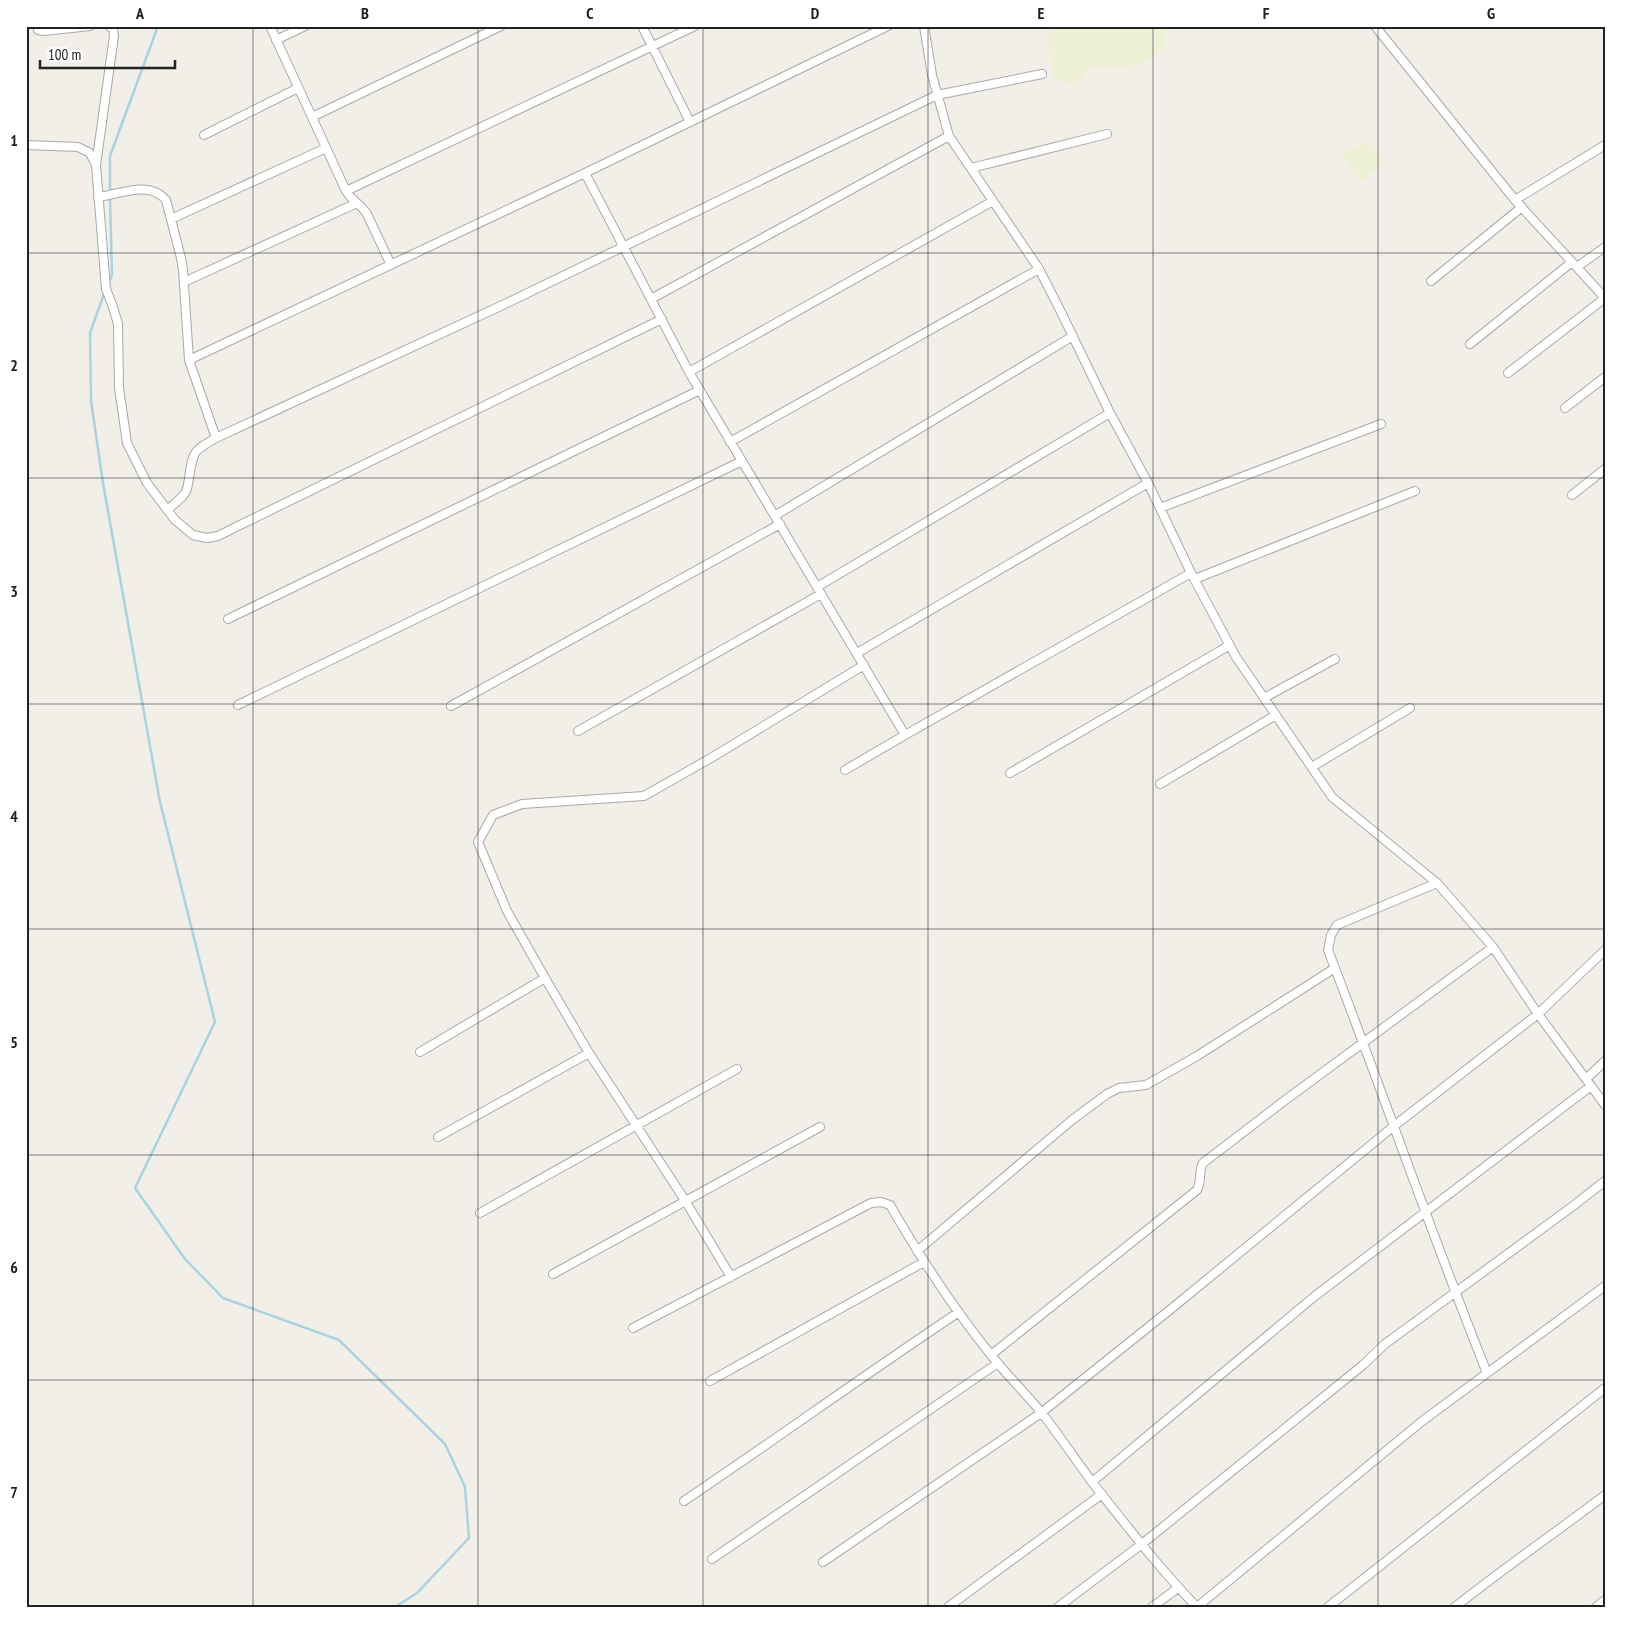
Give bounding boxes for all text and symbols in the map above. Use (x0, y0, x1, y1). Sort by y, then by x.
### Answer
text: A (135, 3, 145, 23)
text: B (361, 3, 369, 23)
text: C (586, 3, 594, 23)
text: D (811, 3, 820, 23)
text: E (1038, 3, 1045, 23)
text: F (1263, 3, 1270, 23)
text: G (1487, 3, 1495, 23)
scale bar (40, 38, 175, 70)
text: 100 m (48, 45, 81, 64)
text: 1 (10, 130, 18, 150)
text: 2 (10, 355, 18, 375)
text: 3 (10, 581, 18, 601)
text: 4 (10, 806, 18, 826)
text: 5 (10, 1032, 18, 1052)
text: 6 (10, 1257, 18, 1277)
text: 7 (10, 1482, 18, 1502)

